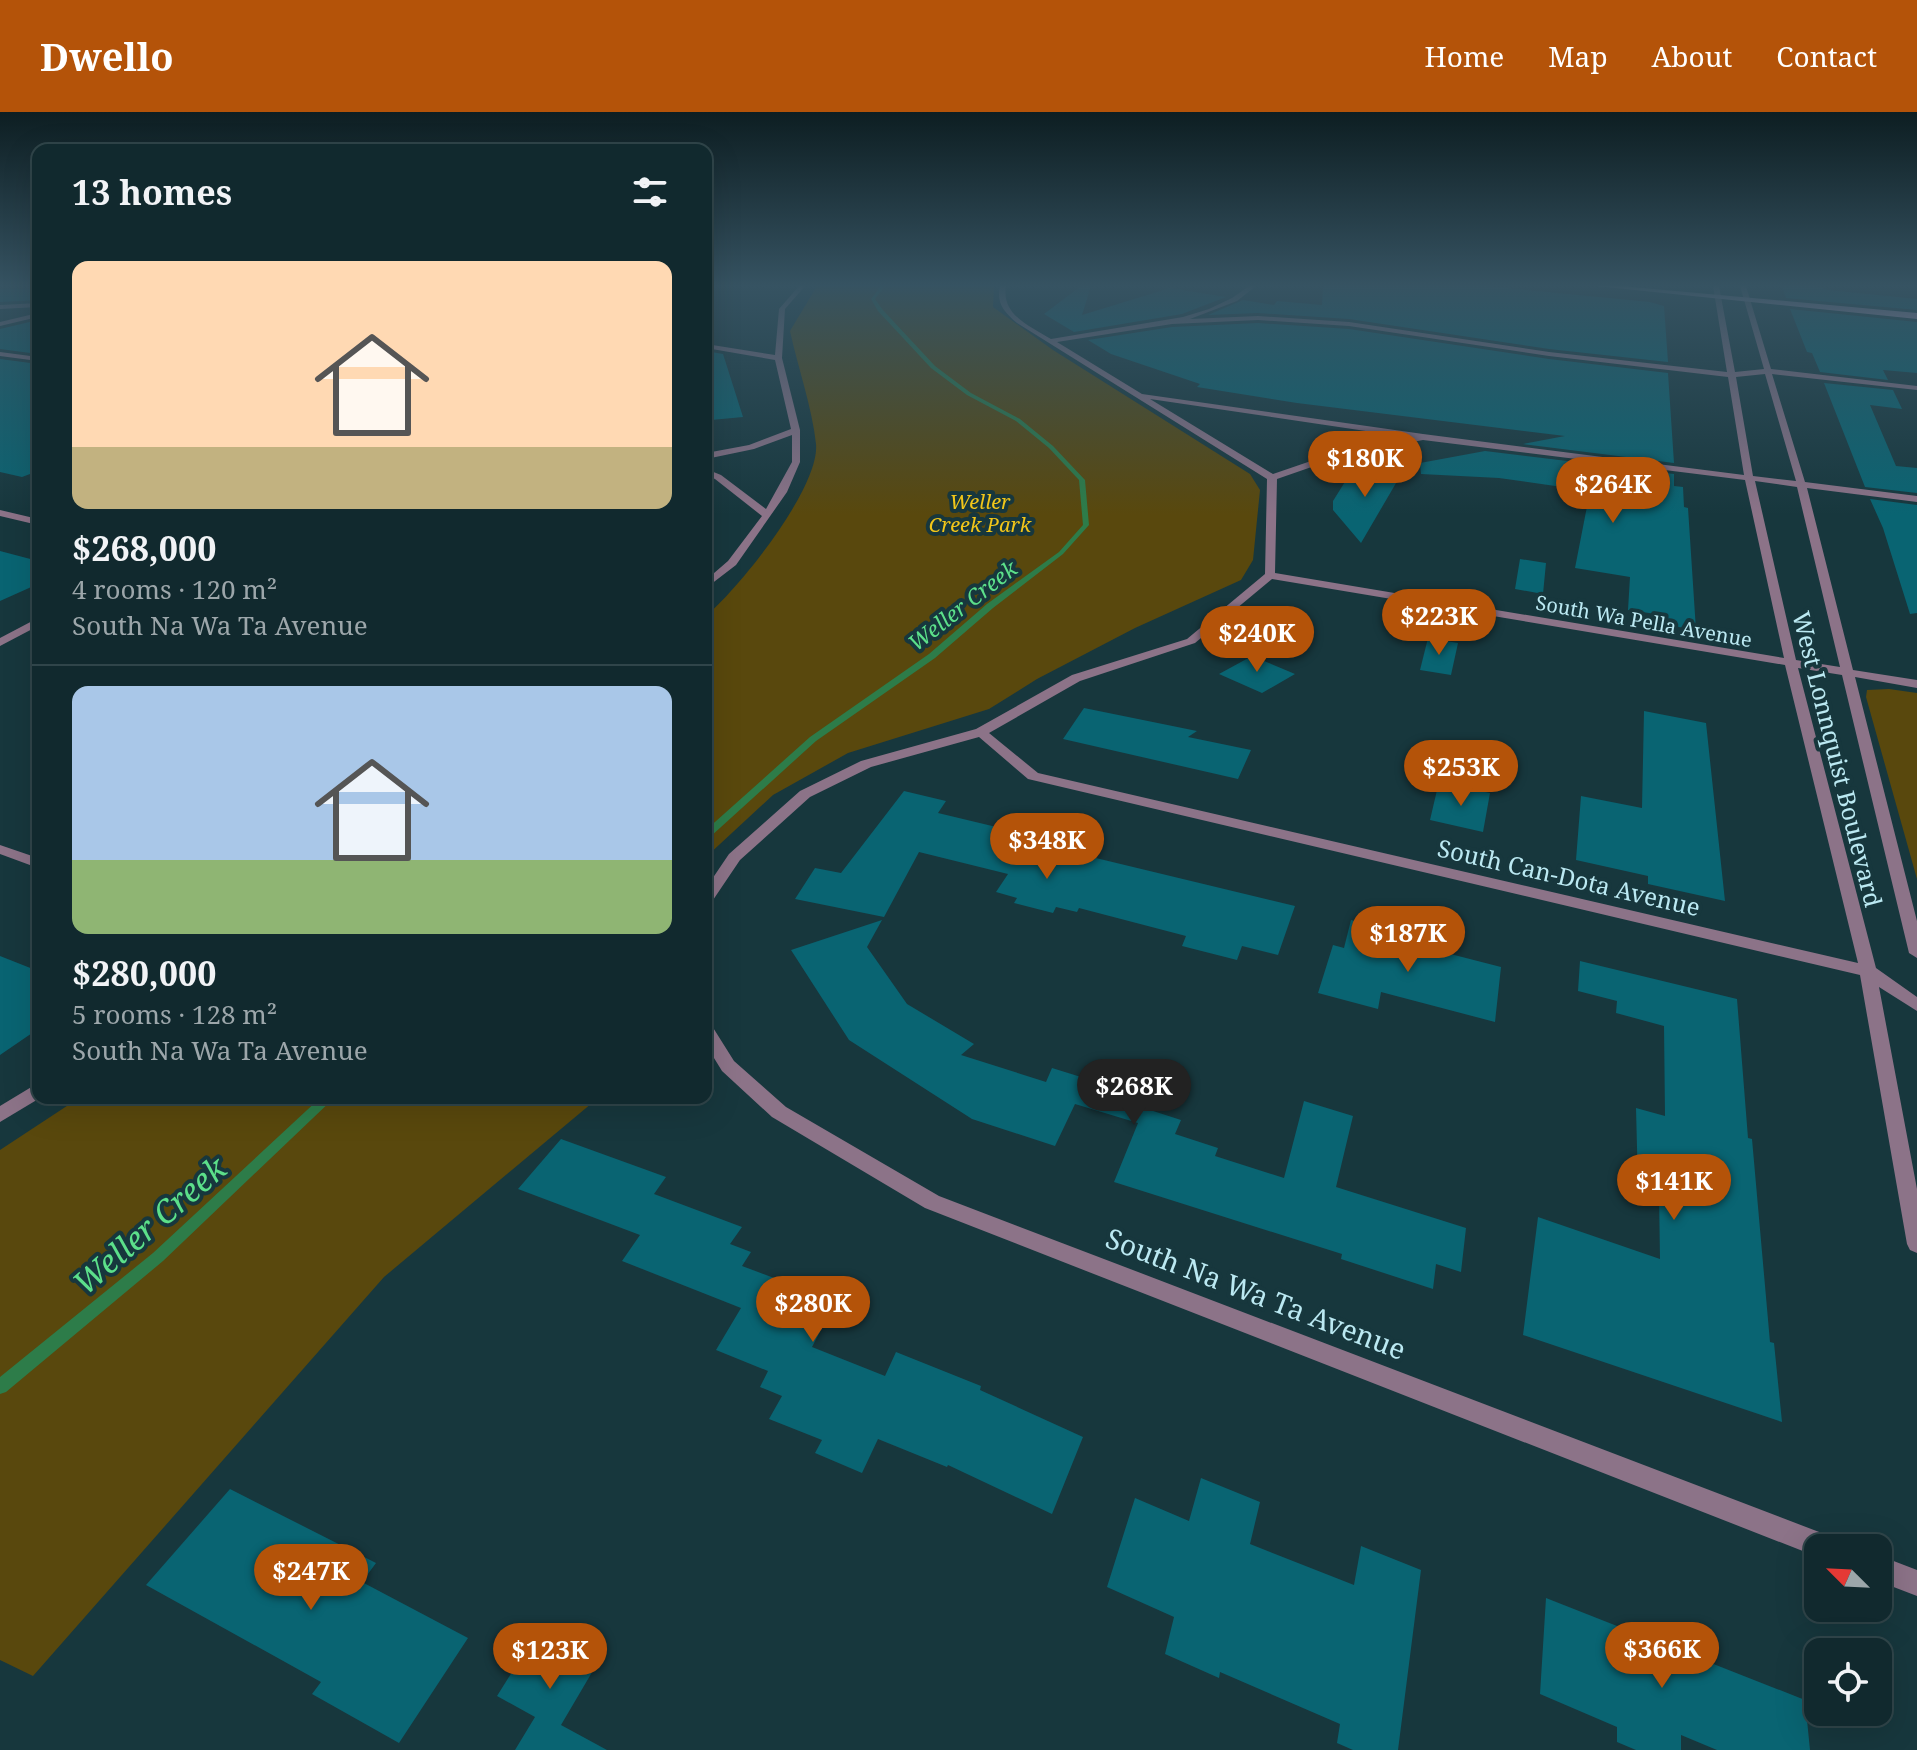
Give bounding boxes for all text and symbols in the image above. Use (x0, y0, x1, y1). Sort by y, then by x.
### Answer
text: Dwello (40, 30, 174, 82)
text: Home (1425, 37, 1504, 75)
text: Map (1548, 37, 1608, 75)
text: About (1652, 37, 1732, 75)
text: Contact (1776, 37, 1877, 75)
text: 13 homes (72, 169, 232, 215)
icon: filters (628, 170, 672, 214)
icon: home (300, 313, 444, 457)
pin: $180K (1309, 431, 1421, 499)
text: $180K (1326, 439, 1404, 475)
pin: $264K (1557, 457, 1669, 525)
text: $264K (1574, 465, 1652, 501)
park label: Weller Creek Park (929, 488, 1032, 538)
text: $268,000 (72, 525, 216, 571)
water label: Weller Creek (901, 552, 1024, 657)
text: 4 rooms · 120 m² (72, 571, 277, 607)
pin: $223K (1383, 589, 1495, 657)
street label: South Wa Pella Avenue (1534, 589, 1754, 653)
text: $223K (1400, 597, 1478, 633)
pin: $240K (1201, 606, 1313, 674)
text: South Na Wa Ta Avenue (72, 607, 368, 643)
street label: West Lonnquist Boulevard (1785, 608, 1891, 910)
text: $240K (1218, 614, 1296, 650)
icon: home (300, 738, 444, 882)
pin: $253K (1405, 740, 1517, 808)
text: $253K (1422, 748, 1500, 784)
pin: $348K (991, 813, 1103, 881)
text: $348K (1008, 821, 1086, 857)
street label: South Can-Dota Avenue (1434, 831, 1704, 923)
pin: $187K (1352, 906, 1464, 974)
text: $187K (1369, 914, 1447, 950)
text: $280,000 (72, 950, 216, 996)
text: 5 rooms · 128 m² (72, 996, 277, 1032)
text: South Na Wa Ta Avenue (72, 1032, 368, 1068)
pin: $268K (1078, 1059, 1190, 1127)
text: $268K (1095, 1067, 1173, 1103)
water label: Weller Creek (63, 1145, 236, 1304)
pin: $141K (1618, 1154, 1730, 1222)
text: $141K (1635, 1162, 1713, 1198)
street label: South Na Wa Ta Avenue (1101, 1218, 1411, 1368)
pin: $280K (757, 1276, 869, 1344)
text: $280K (774, 1284, 852, 1320)
north arrow (1804, 1534, 1892, 1622)
map controls (1804, 1534, 1892, 1726)
pin: $247K (255, 1544, 367, 1612)
text: $247K (272, 1552, 350, 1588)
pin: $366K (1606, 1622, 1718, 1690)
pin: $123K (494, 1623, 606, 1691)
text: $366K (1623, 1630, 1701, 1666)
text: $123K (511, 1631, 589, 1667)
button: locate (1804, 1638, 1892, 1726)

